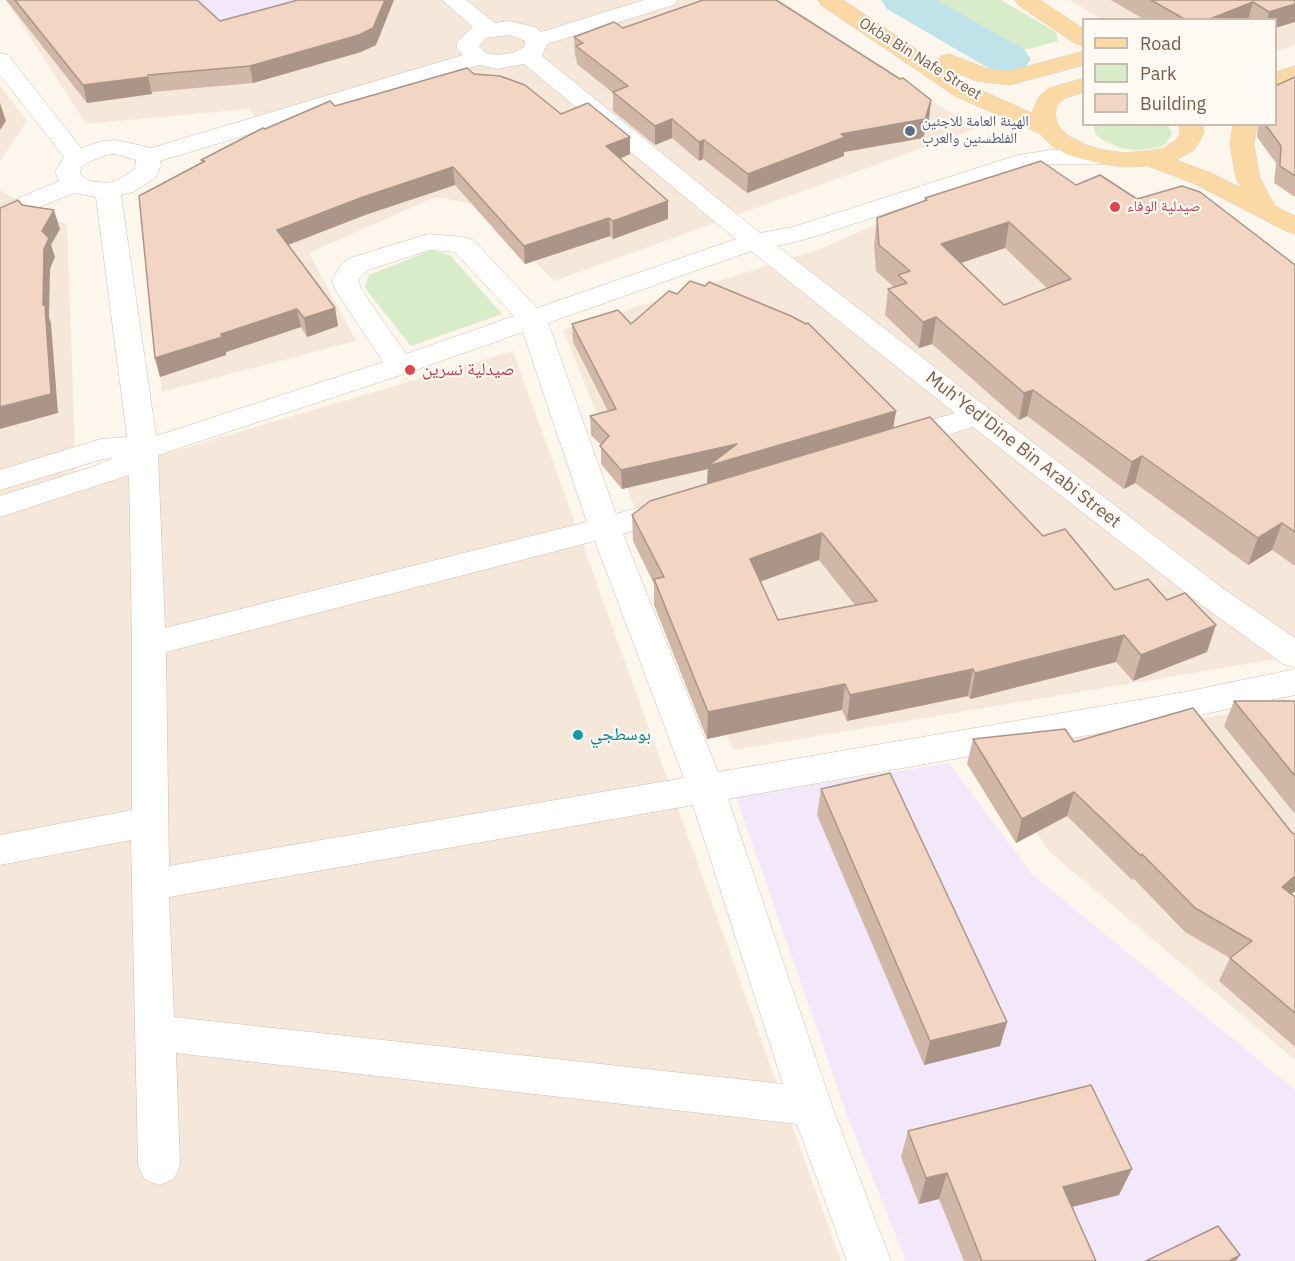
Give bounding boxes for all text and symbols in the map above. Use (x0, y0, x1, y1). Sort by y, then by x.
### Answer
street label: Okba Bin Nafe Street (856, 14, 984, 104)
legend (1082, 18, 1277, 126)
text: Road (1140, 32, 1181, 55)
text: Park (1140, 62, 1176, 85)
text: Building (1140, 92, 1206, 115)
place label: الهيئة العامة للاجئين الفلطسنين والعرب (922, 113, 1029, 148)
marker: الهيئة العامة للاجئين الفلطسنين والعرب (903, 124, 917, 138)
place label: صيدلية الوفاء (1127, 198, 1201, 216)
marker: صيدلية الوفاء (1108, 200, 1122, 214)
place label: صيدلية نسرين (422, 359, 515, 381)
marker: صيدلية نسرين (403, 363, 417, 377)
street label: Muh'Yed'Dine Bin Arabi Street (921, 367, 1125, 533)
place label: بوسطجي (590, 724, 651, 746)
marker: بوسطجي (571, 728, 585, 742)

